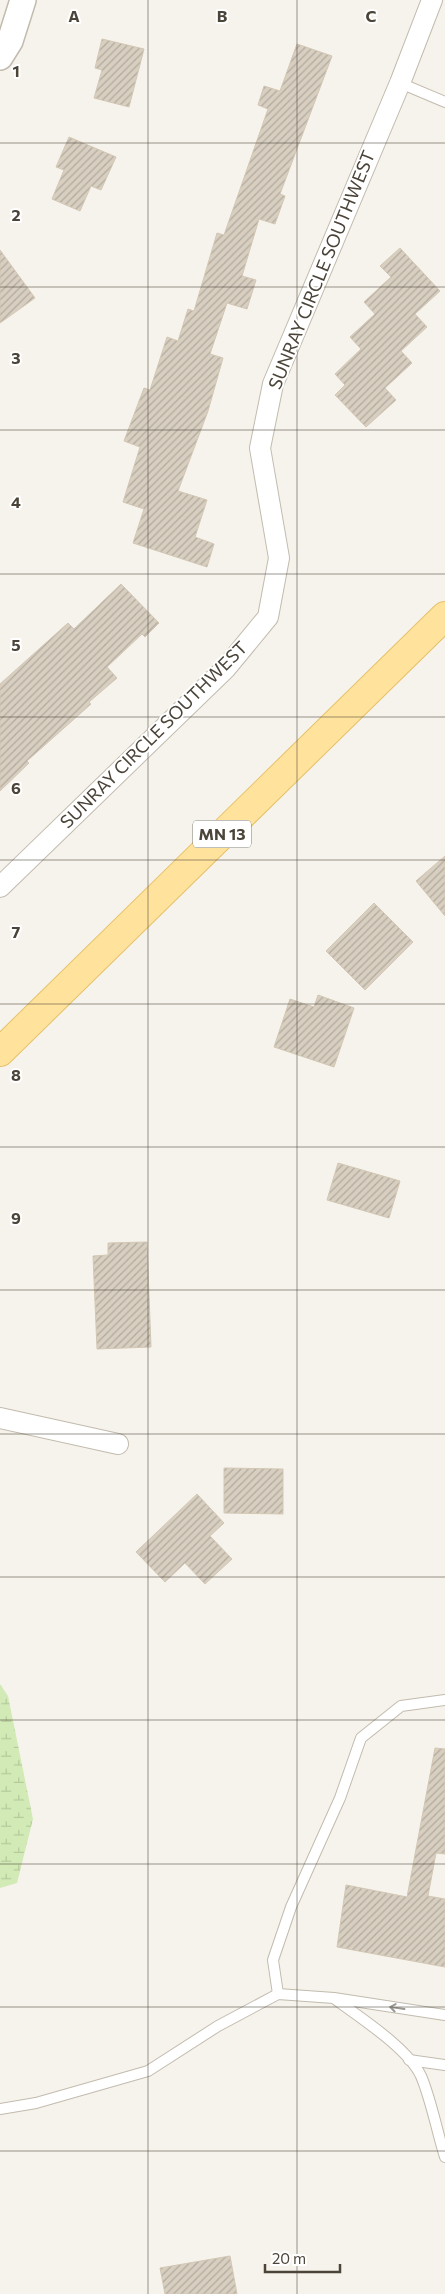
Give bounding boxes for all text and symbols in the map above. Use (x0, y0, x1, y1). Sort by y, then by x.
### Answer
text: A (68, 6, 80, 25)
text: B (217, 6, 228, 25)
text: C (366, 6, 377, 25)
text: 1 (12, 61, 20, 80)
street label: SUNRAY CIRCLE SOUTHWEST (263, 147, 379, 392)
text: 2 (11, 205, 21, 224)
text: 3 (11, 348, 21, 367)
text: 4 (11, 492, 21, 511)
text: 5 (11, 635, 21, 654)
street label: SUNRAY CIRCLE SOUTHWEST (55, 636, 251, 832)
text: 6 (11, 778, 21, 797)
road number: MN 13 (193, 821, 251, 848)
text: 7 (12, 922, 21, 941)
text: 8 (11, 1065, 21, 1084)
text: 9 (11, 1208, 21, 1227)
one-way arrow (389, 2002, 405, 2012)
scale bar (265, 2242, 340, 2274)
text: 20 m (272, 2249, 306, 2267)

